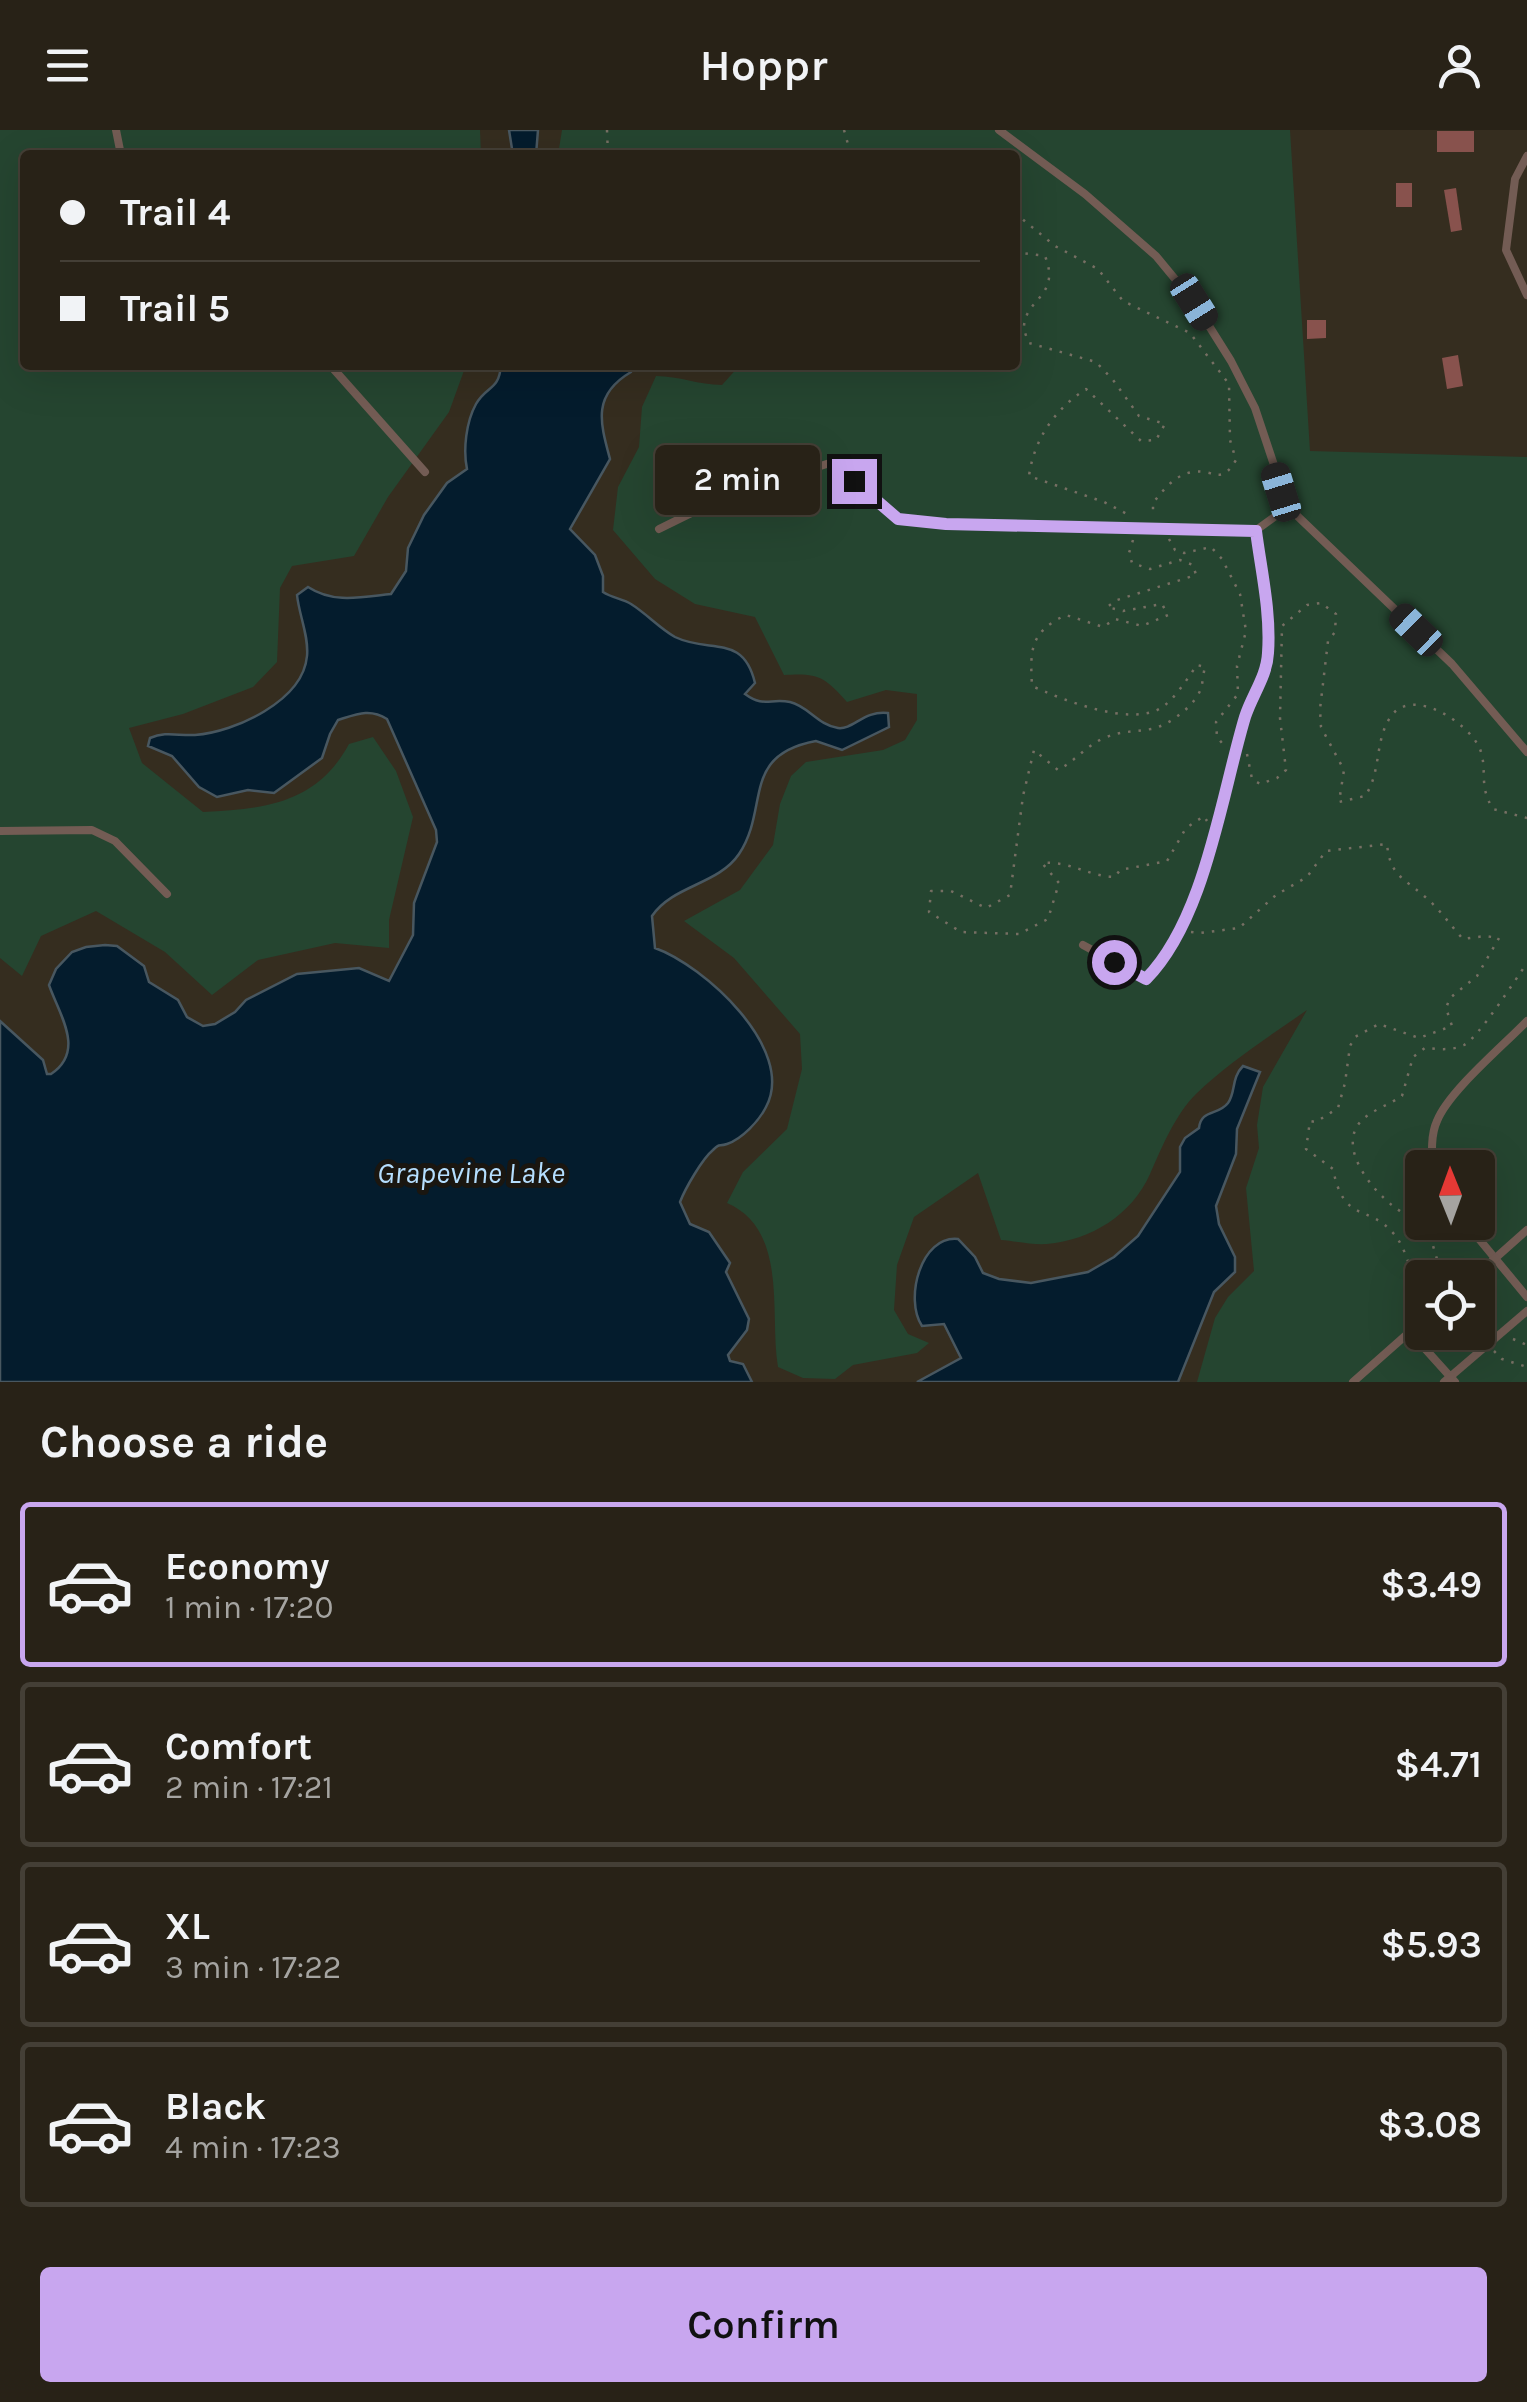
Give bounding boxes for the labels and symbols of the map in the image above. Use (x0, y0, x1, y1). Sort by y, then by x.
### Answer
car (1165, 269, 1223, 335)
callout: 2 min (654, 446, 819, 516)
route end (832, 459, 877, 504)
car (1258, 459, 1304, 525)
car (1384, 598, 1448, 662)
route start (1092, 940, 1137, 985)
north arrow (1405, 1150, 1495, 1240)
water label: Grapevine Lake (377, 1155, 565, 1191)

